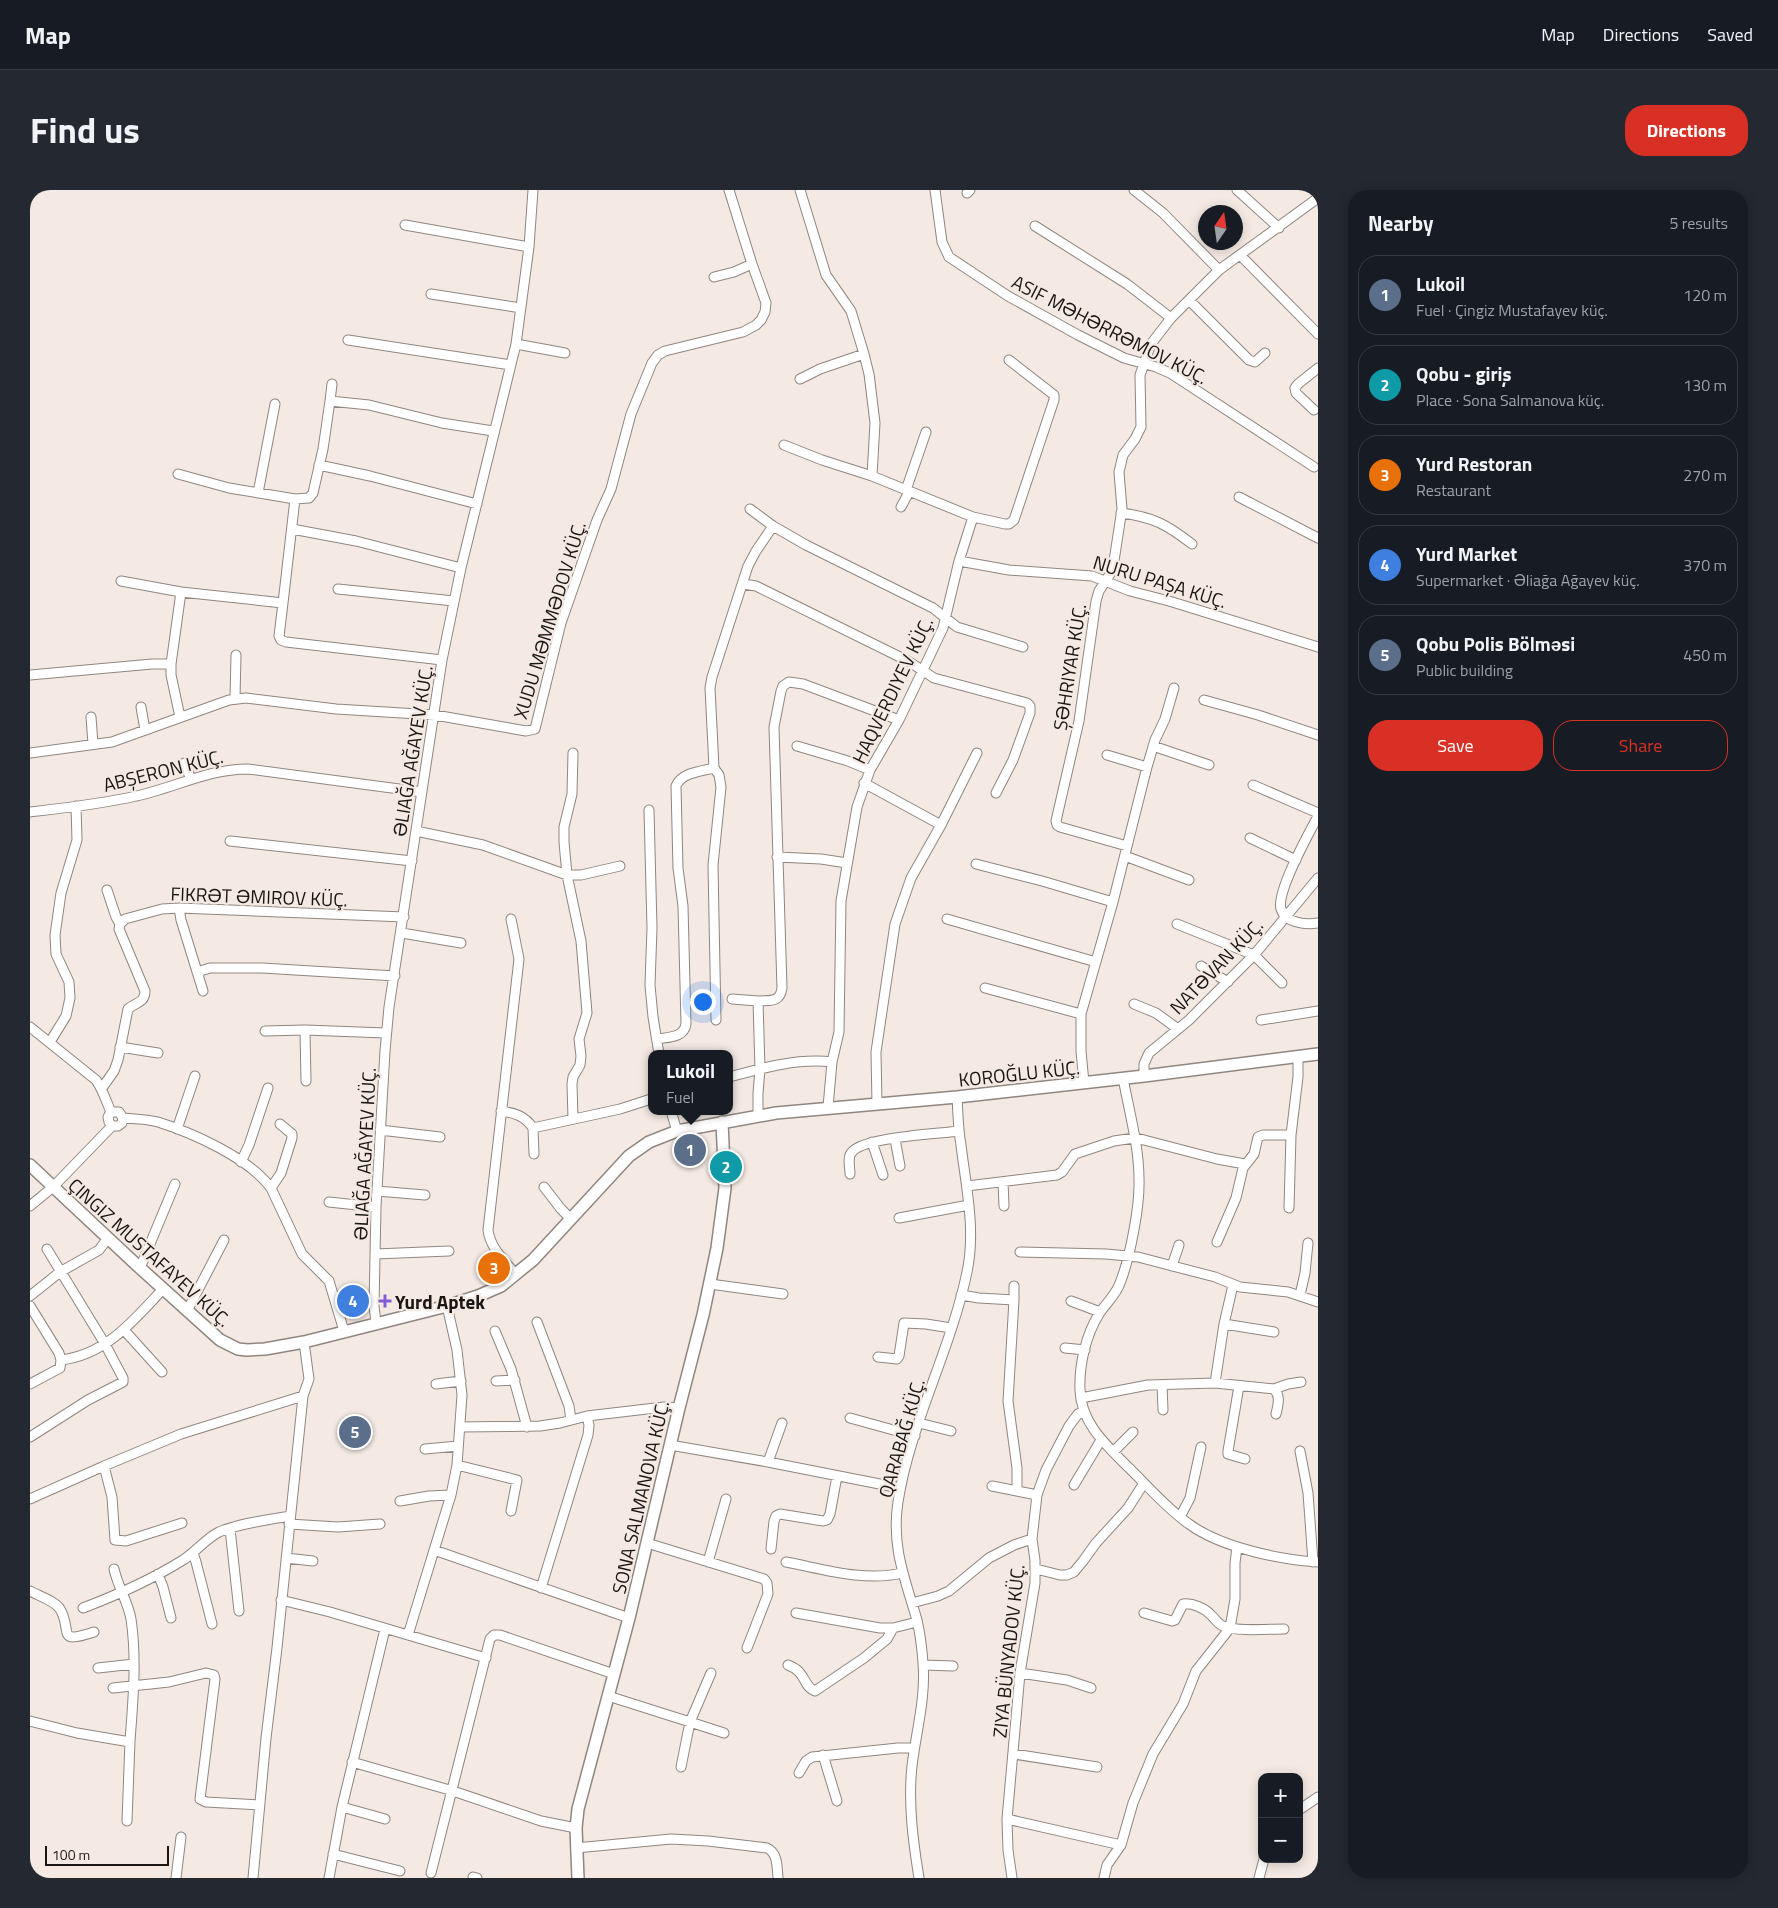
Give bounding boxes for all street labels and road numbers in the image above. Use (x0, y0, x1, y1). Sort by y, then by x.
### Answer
street label: ASIF MƏHƏRRƏMOV KÜÇ. (1007, 267, 1213, 391)
street label: XUDU MƏMMƏDOV KÜÇ. (505, 518, 593, 722)
street label: NURU PAŞA KÜÇ. (1090, 547, 1230, 615)
street label: ŞƏHRIYAR KÜÇ. (1045, 602, 1093, 732)
street label: HAQVERDIYEV KÜÇ. (844, 612, 940, 768)
street label: ƏLIAĞA AĞAYEV KÜÇ. (384, 663, 440, 839)
street label: ABŞERON KÜÇ. (100, 741, 226, 799)
street label: FIKRƏT ƏMIROV KÜÇ. (170, 878, 348, 914)
street label: NATƏVAN KÜÇ. (1163, 911, 1269, 1021)
street label: KOROĞLU KÜÇ. (957, 1052, 1081, 1094)
street label: ƏLIAĞA AĞAYEV KÜÇ. (345, 1067, 383, 1241)
street label: ÇINGIZ MUSTAFAYEV KÜÇ. (62, 1171, 238, 1333)
street label: QARABAĞ KÜÇ. (870, 1375, 932, 1501)
street label: SONA SALMANOVA KÜÇ. (604, 1397, 676, 1597)
street label: ZIYA BÜNYADOV KÜÇ. (984, 1563, 1032, 1739)

